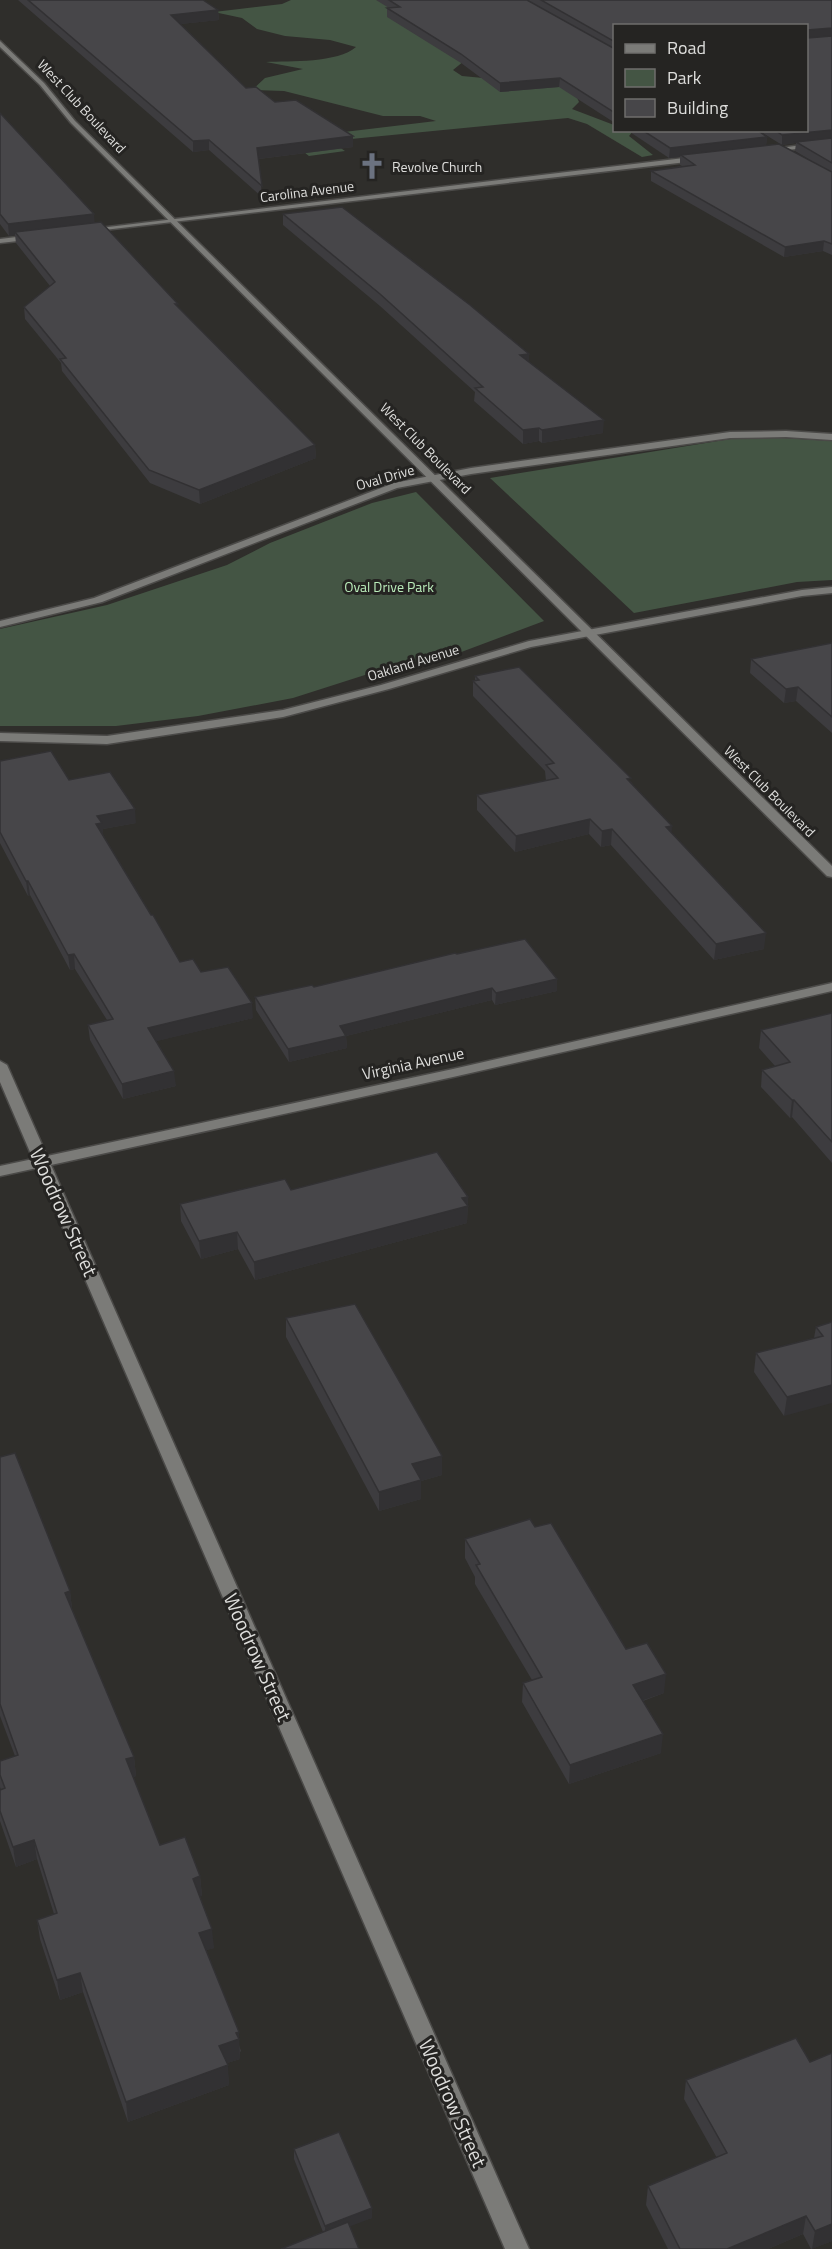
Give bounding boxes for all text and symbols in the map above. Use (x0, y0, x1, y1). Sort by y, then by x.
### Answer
legend (613, 24, 808, 132)
text: Road (667, 34, 706, 61)
street label: West Club Boulevard (33, 54, 131, 158)
text: Park (667, 64, 702, 91)
text: Building (667, 94, 728, 121)
church icon: Revolve Church (357, 151, 387, 181)
place label: Revolve Church (392, 156, 482, 177)
street label: Carolina Avenue (259, 175, 355, 207)
street label: West Club Boulevard (376, 398, 476, 498)
street label: Oval Drive (353, 459, 417, 495)
park label: Oval Drive Park (344, 576, 434, 597)
street label: Oakland Avenue (364, 638, 462, 686)
street label: West Club Boulevard (720, 741, 820, 841)
street label: Virginia Avenue (360, 1040, 466, 1086)
street label: Woodrow Street (22, 1143, 106, 1281)
street label: Woodrow Street (216, 1588, 300, 1726)
street label: Woodrow Street (411, 2034, 495, 2172)

